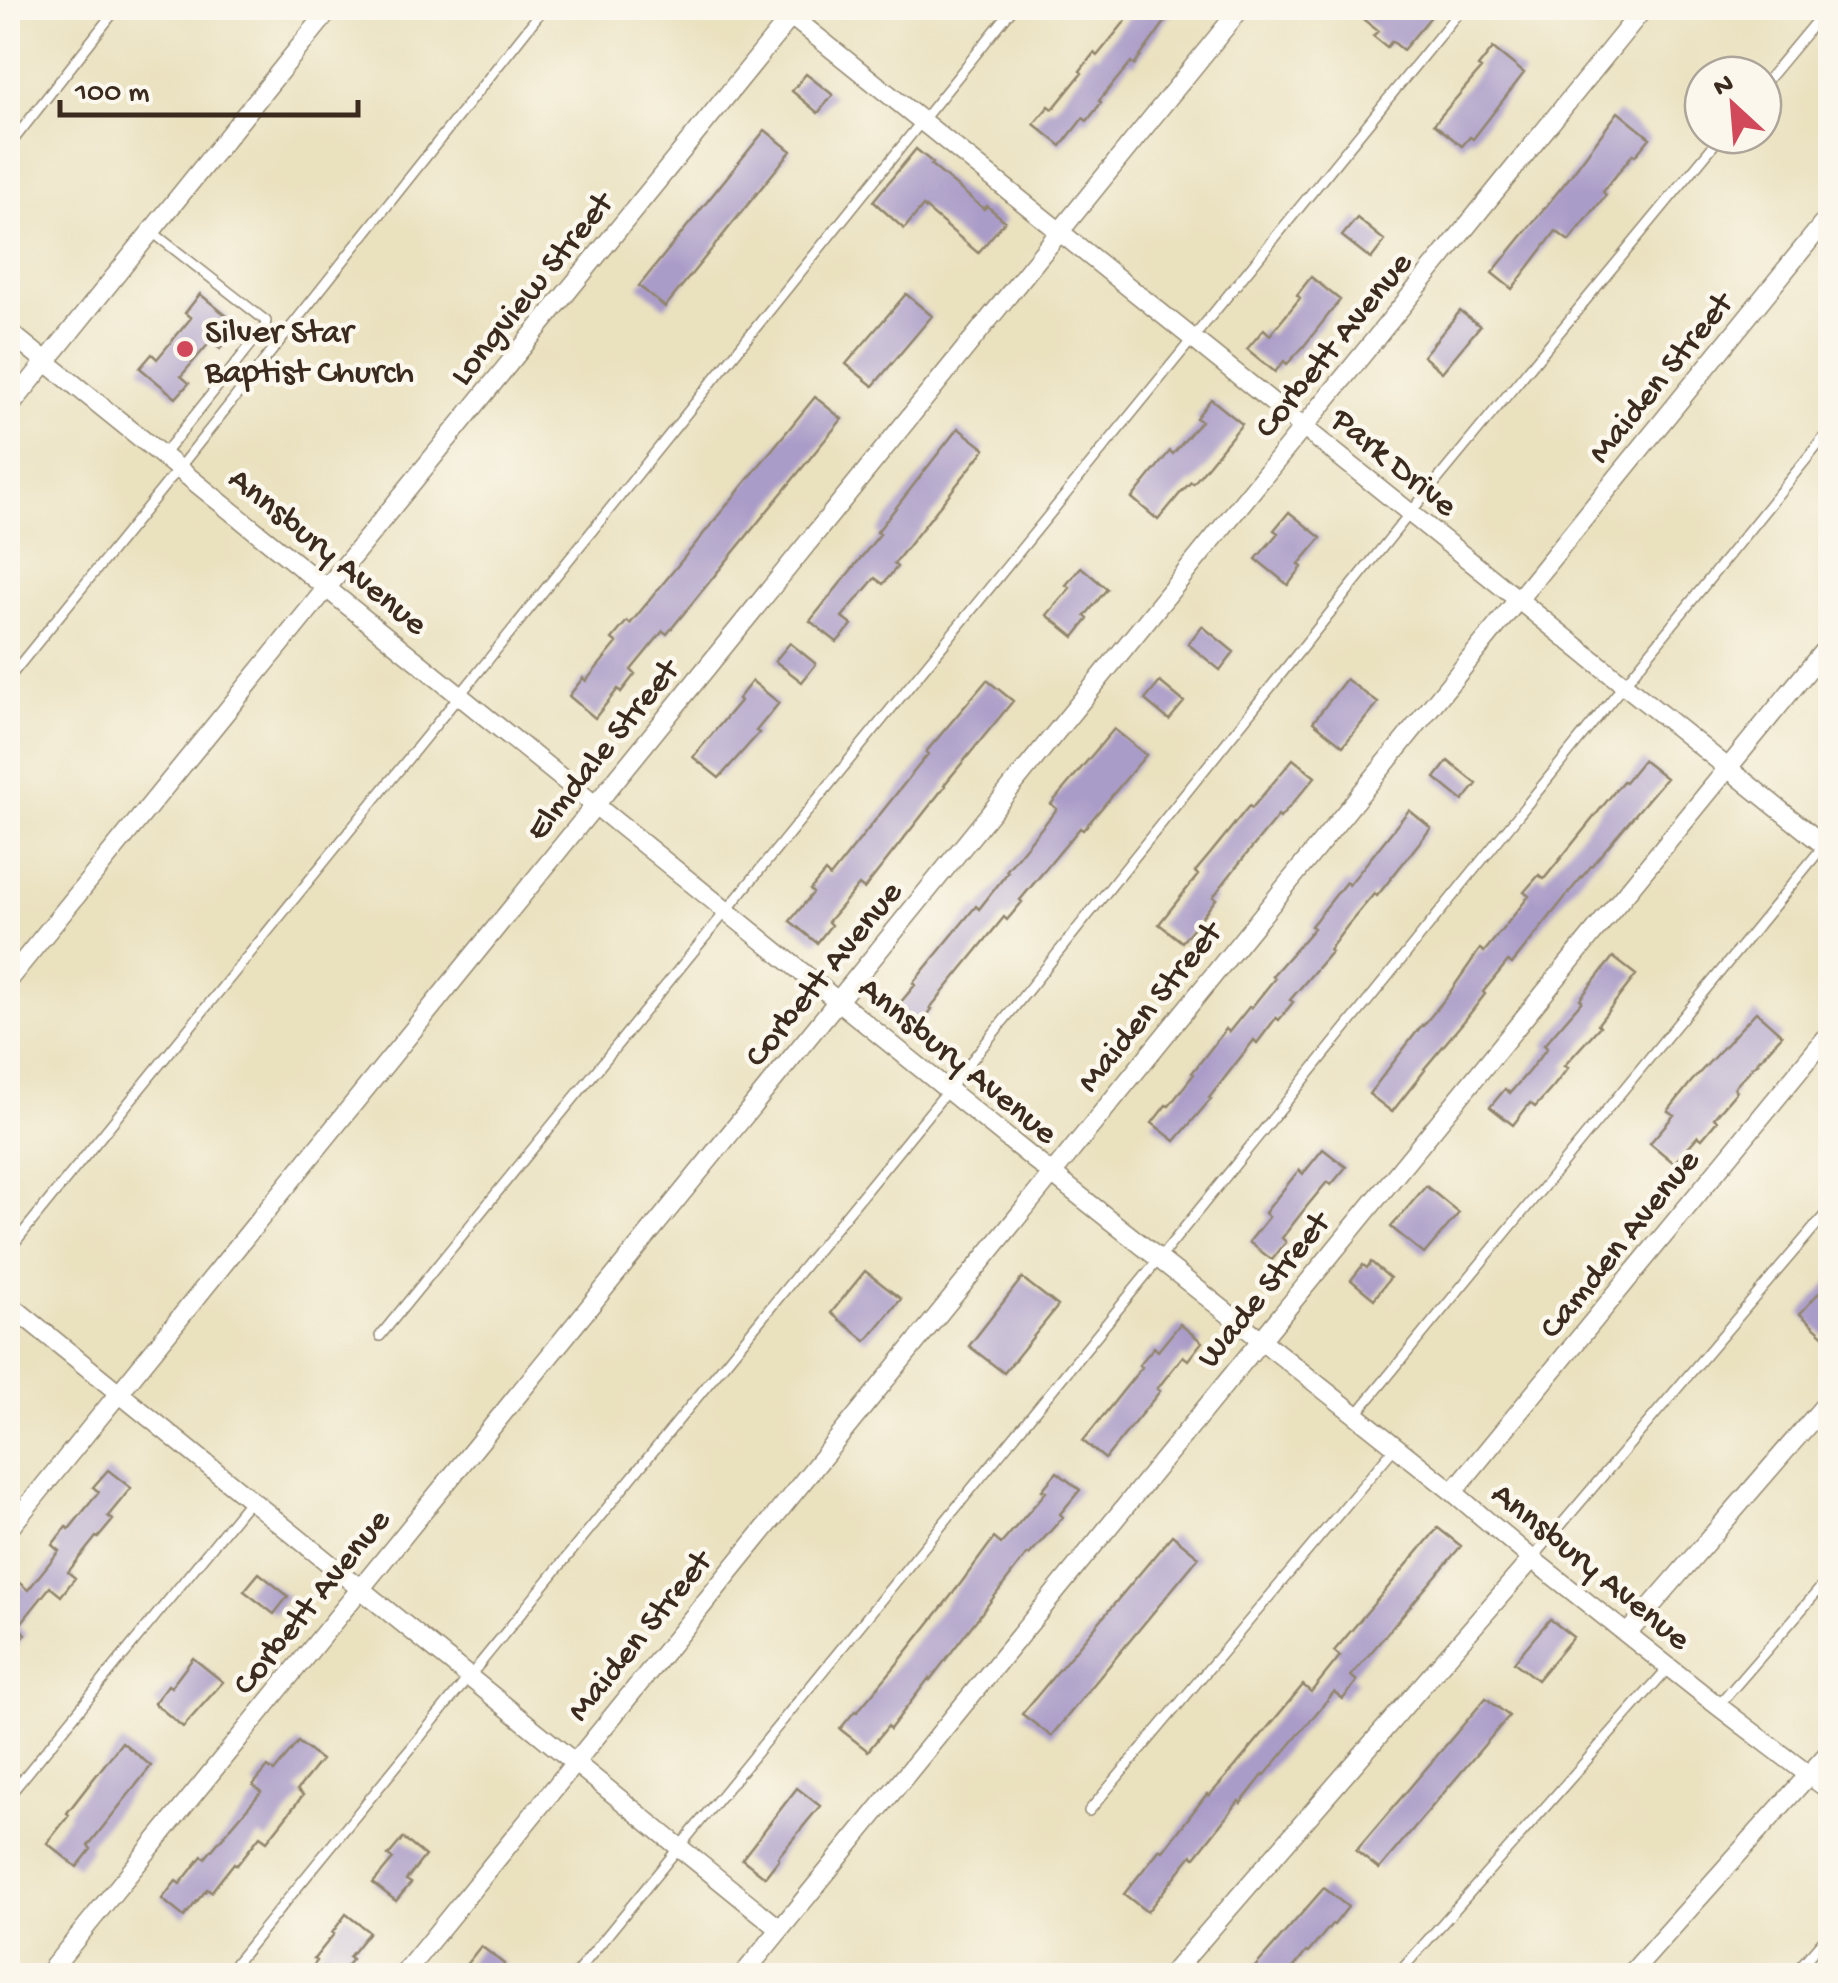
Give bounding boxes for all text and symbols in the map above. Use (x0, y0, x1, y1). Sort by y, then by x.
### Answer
scale bar (60, 55, 358, 117)
north arrow (1683, 55, 1783, 155)
text: N (1709, 68, 1739, 105)
text: 100 m (74, 77, 150, 112)
street label: Longview Street (443, 183, 626, 396)
street label: Corbett Avenue (1248, 244, 1424, 448)
street label: Maiden Street (1581, 284, 1745, 473)
place label: Silver Star Baptist Church (204, 314, 414, 395)
marker: Silver Star Baptist Church (174, 338, 196, 360)
street label: Park Drive (1320, 400, 1465, 528)
street label: Annsbury Avenue (218, 460, 435, 647)
street label: Elmdale Street (519, 650, 692, 851)
street label: Corbett Avenue (738, 873, 914, 1077)
street label: Maiden Street (1070, 913, 1234, 1102)
street label: Annsbury Avenue (848, 969, 1065, 1156)
street label: Camden Avenue (1532, 1142, 1711, 1349)
street label: Wade Street (1190, 1203, 1343, 1378)
street label: Annsbury Avenue (1481, 1475, 1698, 1662)
street label: Corbett Avenue (226, 1501, 402, 1705)
street label: Maiden Street (560, 1542, 724, 1731)

